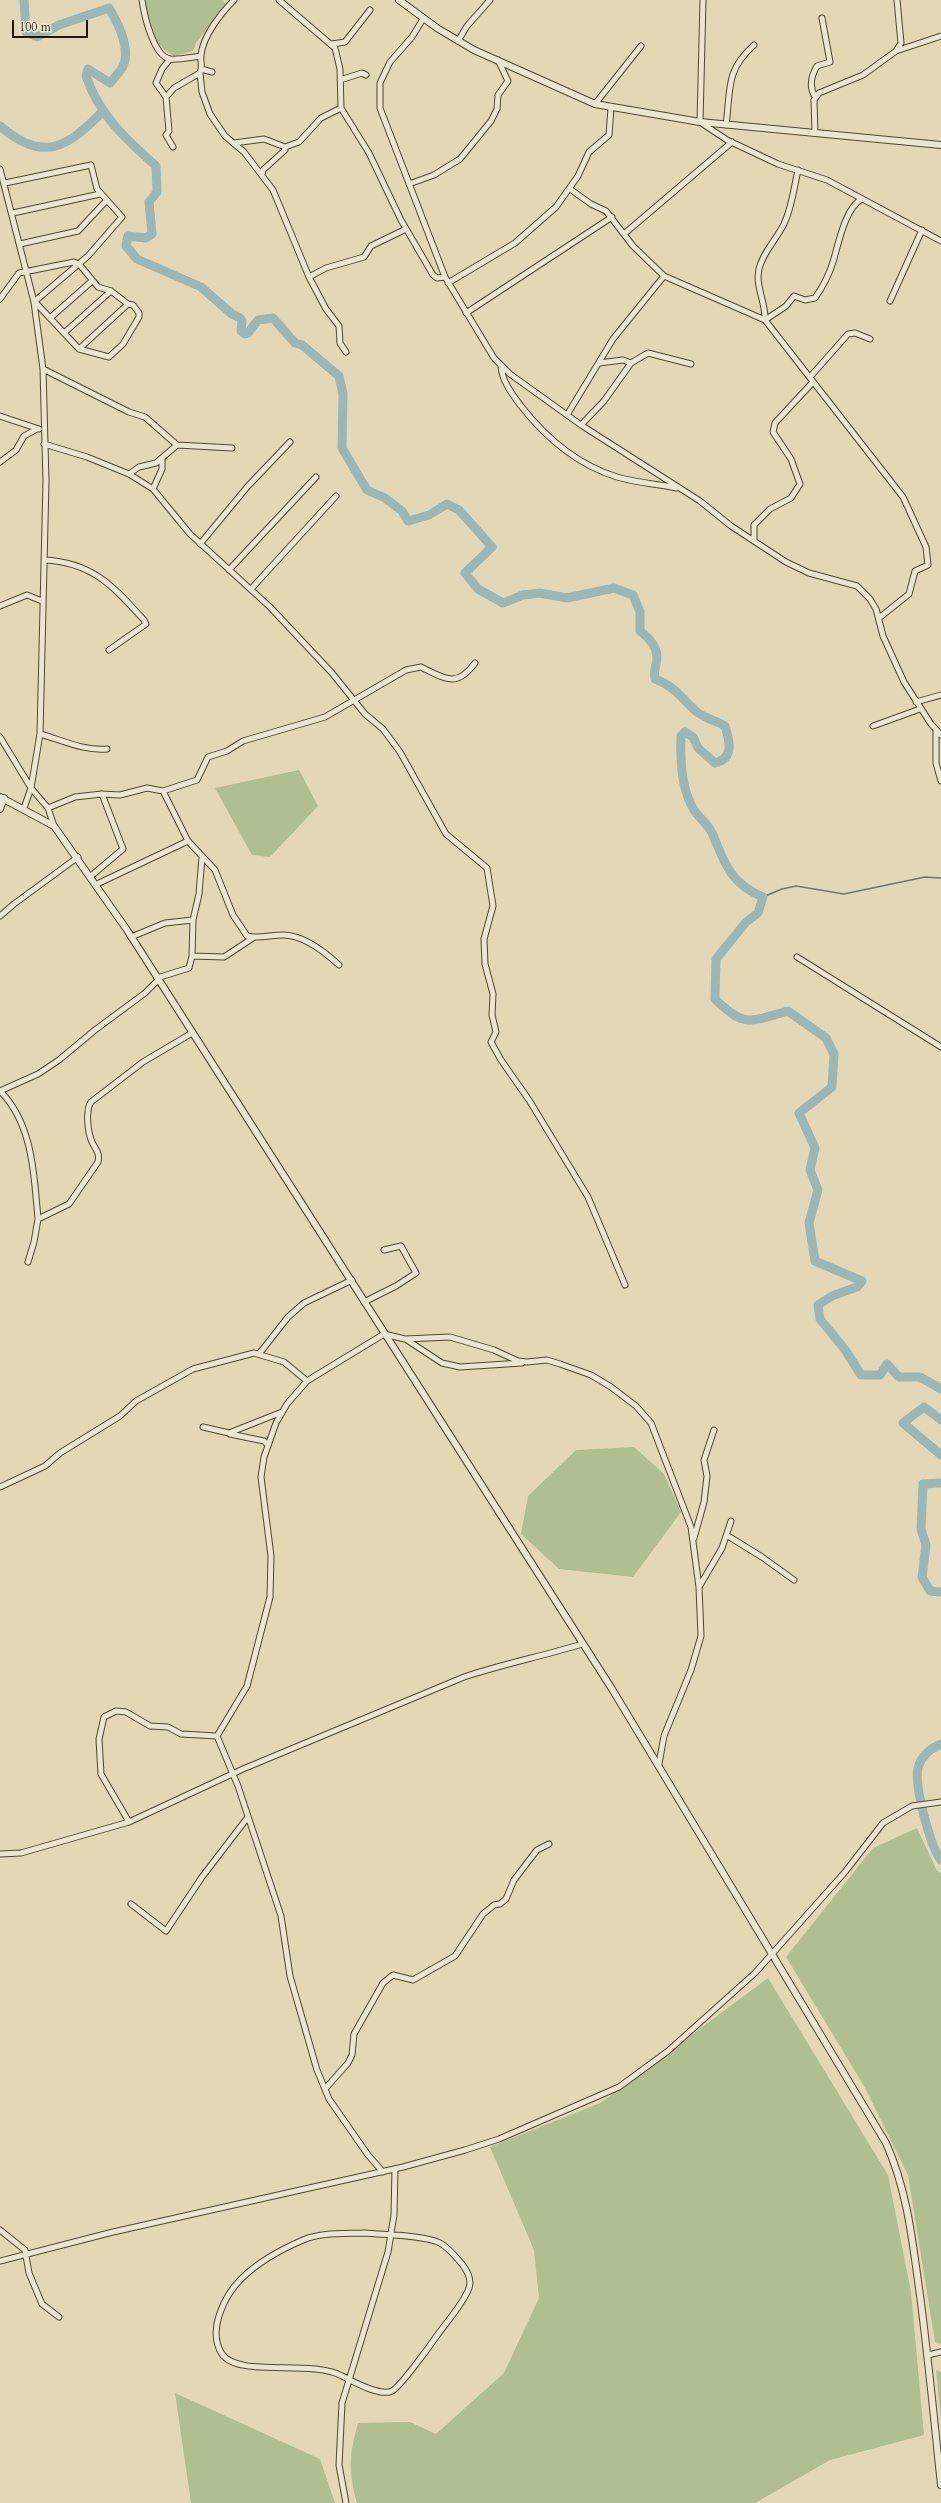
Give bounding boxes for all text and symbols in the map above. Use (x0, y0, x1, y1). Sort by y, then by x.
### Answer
scale bar (14, 12, 90, 38)
text: 100 m (19, 19, 51, 35)

